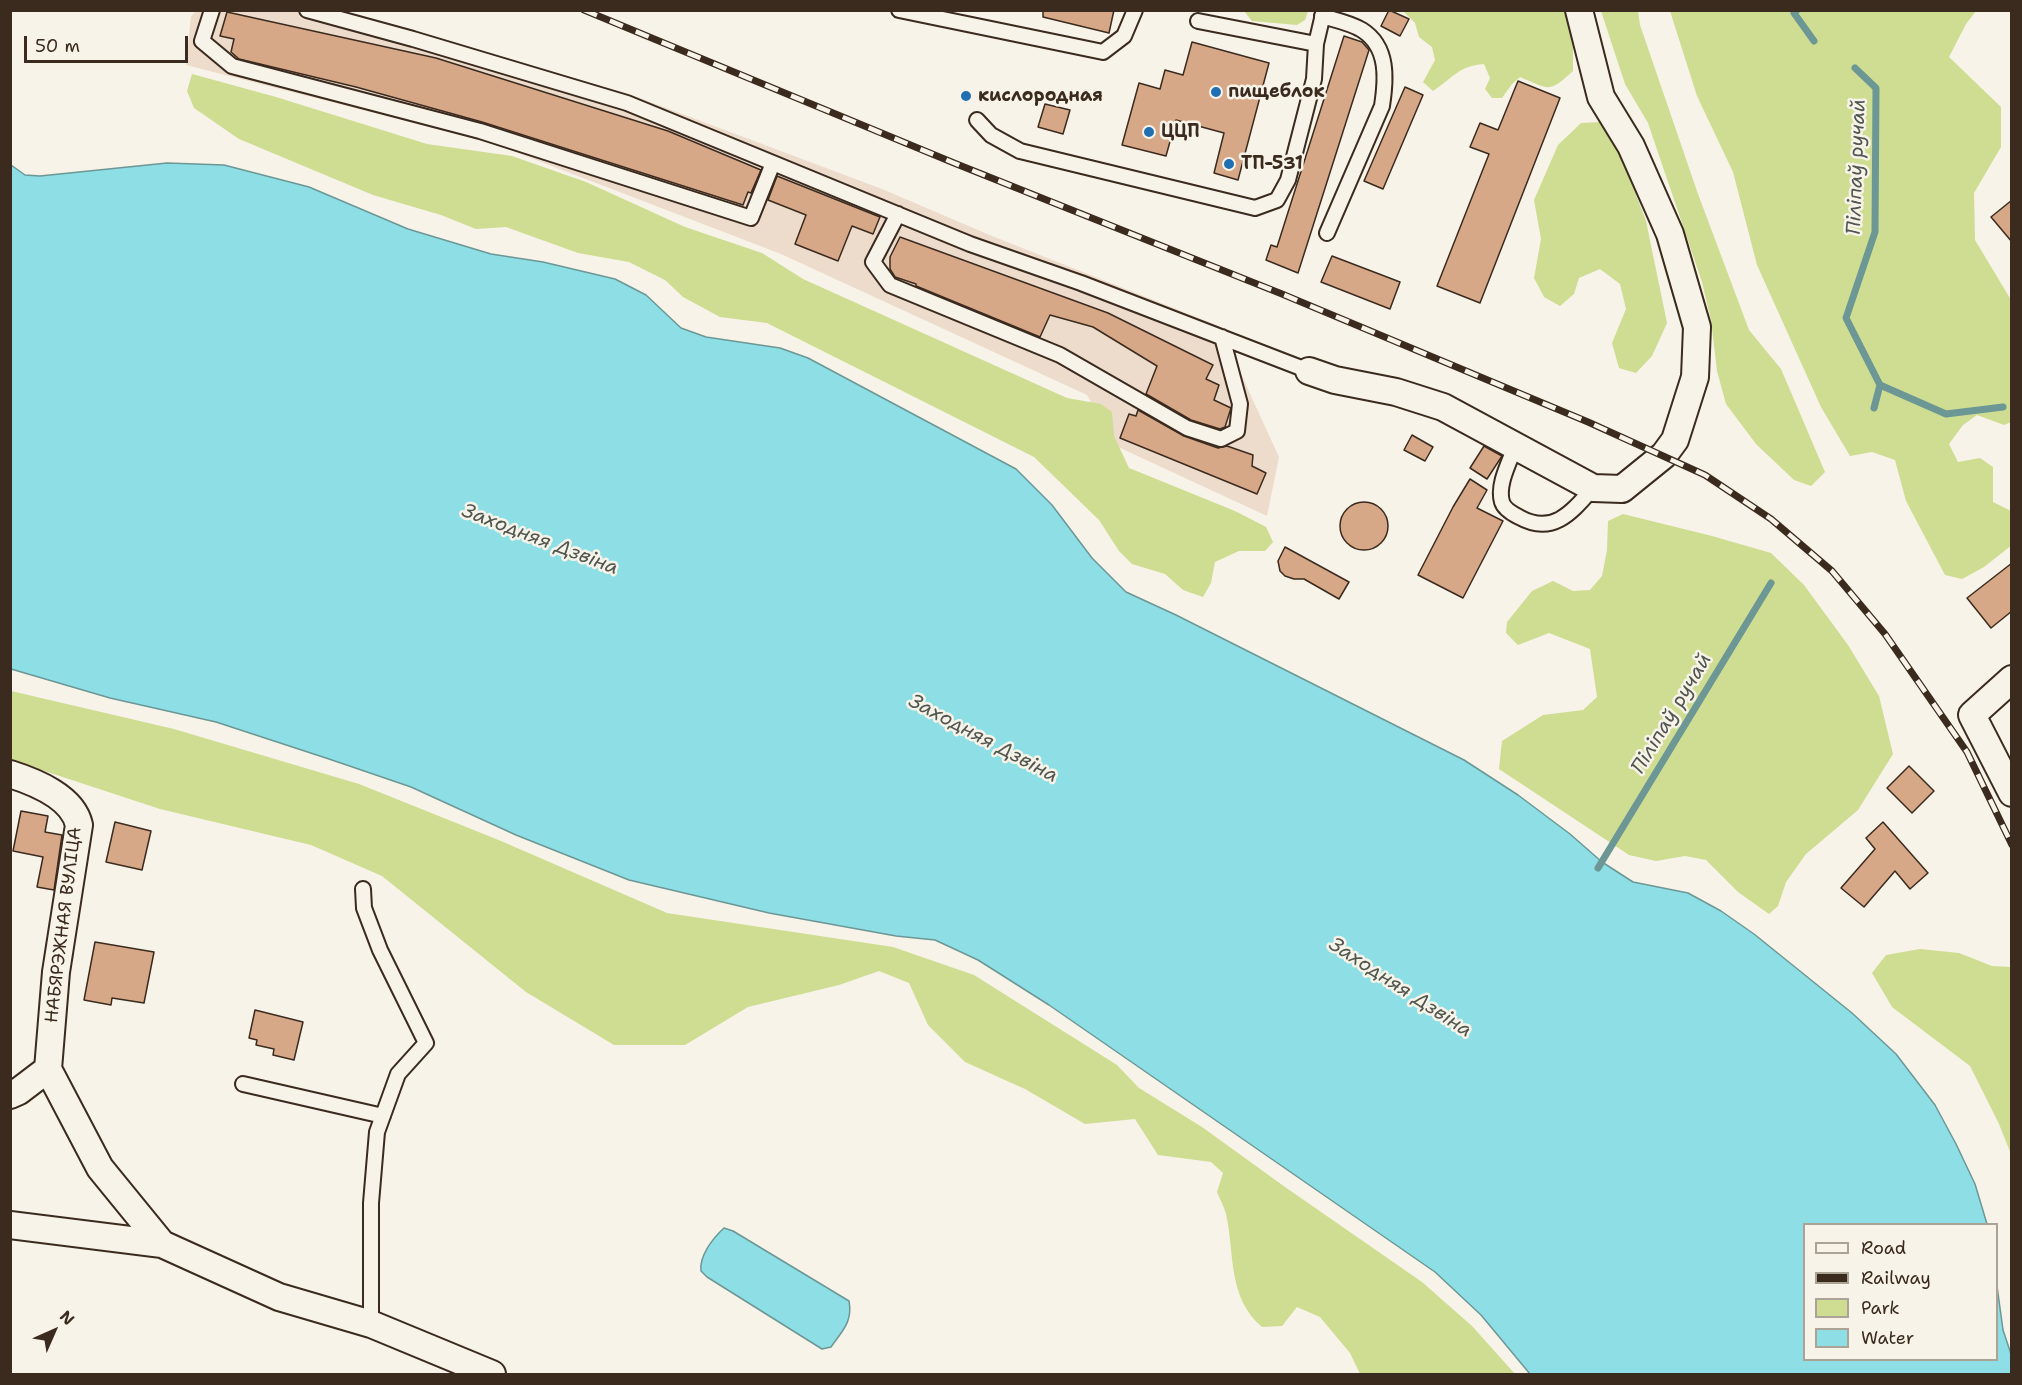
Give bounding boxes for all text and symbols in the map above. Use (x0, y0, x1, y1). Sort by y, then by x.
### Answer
scale bar (27, 24, 190, 62)
text: 50 m (35, 34, 80, 58)
place label: пищеблок (1228, 81, 1325, 103)
place label: кислородная (978, 85, 1103, 107)
marker: пищеблок (1209, 85, 1223, 99)
marker: кислородная (959, 89, 973, 103)
water label: Піліпаў ручай (1843, 99, 1871, 235)
place label: ЦЦП (1161, 121, 1200, 143)
marker: ЦЦП (1142, 125, 1156, 139)
place label: ТП-531 (1241, 153, 1303, 175)
marker: ТП-531 (1222, 157, 1236, 171)
water label: Заходняя Дзвіна (458, 499, 622, 581)
water label: Піліпаў ручай (1627, 650, 1717, 778)
water label: Заходняя Дзвіна (904, 690, 1062, 788)
street label: НАБЯРЭЖНАЯ ВУЛІЦА (41, 826, 87, 1024)
water label: Заходняя Дзвіна (1324, 933, 1476, 1043)
legend (1803, 1223, 1998, 1361)
text: Road (1861, 1236, 1906, 1260)
text: Railway (1861, 1266, 1931, 1290)
text: Park (1861, 1296, 1900, 1320)
north arrow (24, 1301, 84, 1361)
text: N (55, 1306, 79, 1330)
text: Water (1861, 1326, 1914, 1350)

